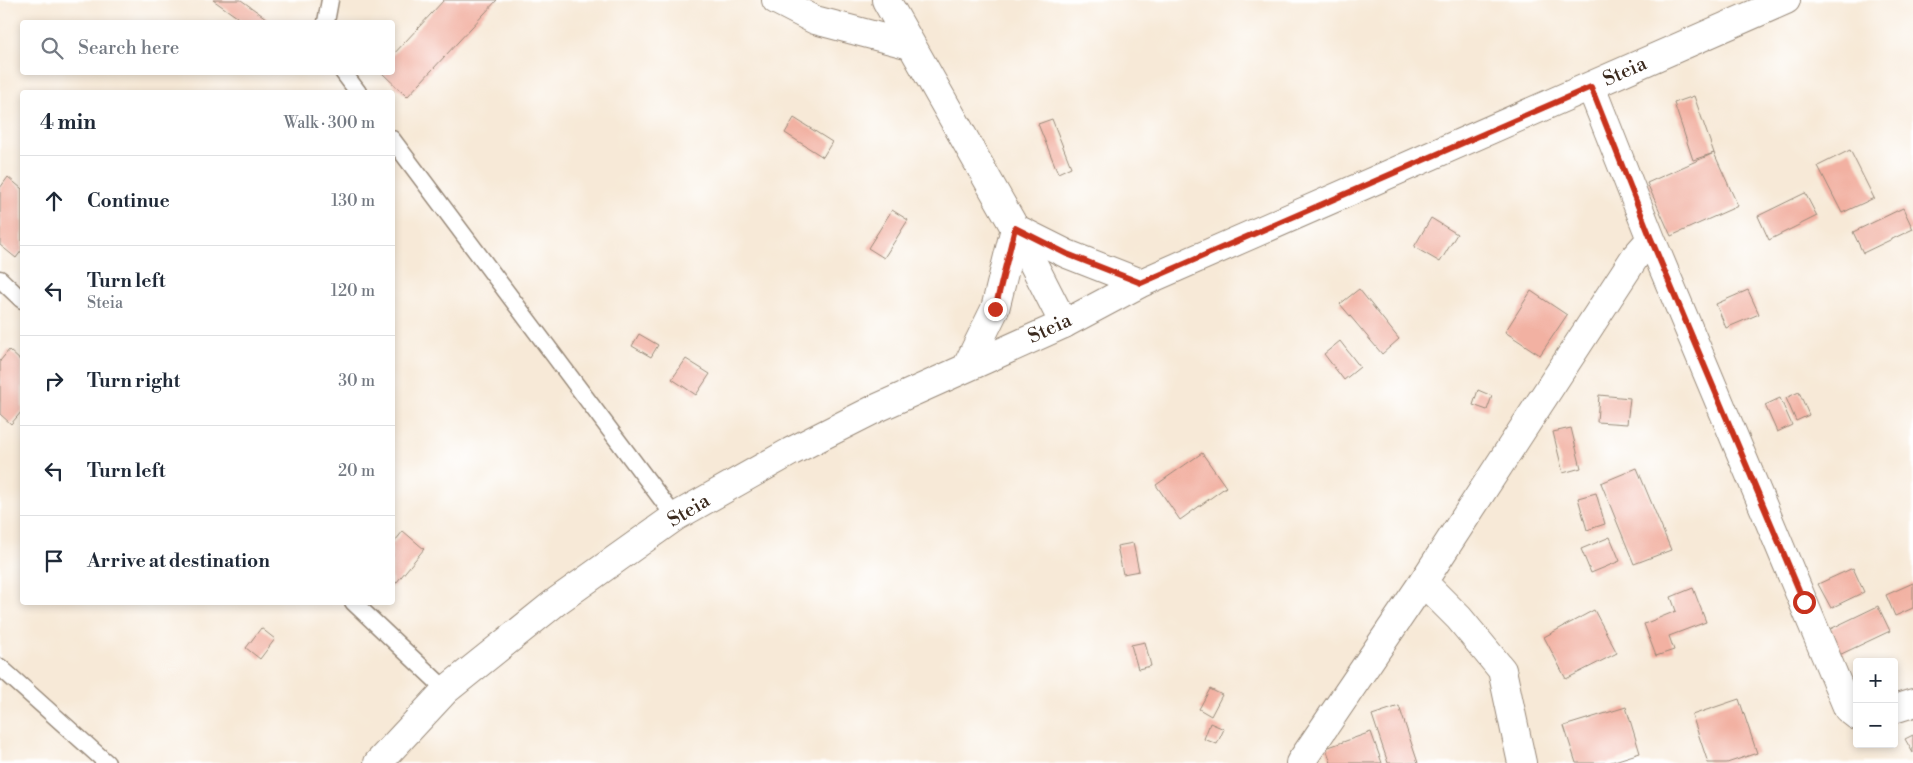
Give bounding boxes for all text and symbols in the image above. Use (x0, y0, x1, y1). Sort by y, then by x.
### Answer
search box (20, 20, 395, 75)
icon: search (38, 34, 66, 62)
text: Search here (78, 36, 179, 60)
street label: Steia (1599, 51, 1652, 93)
text: 4 min (40, 110, 96, 136)
text: Walk · 300 m (284, 113, 375, 133)
icon: ahead (40, 187, 68, 215)
text: Continue (87, 189, 170, 213)
text: 130 m (331, 191, 375, 211)
text: Turn left (87, 269, 166, 293)
icon: left (40, 277, 68, 305)
text: 120 m (331, 281, 375, 301)
text: Steia (87, 293, 123, 313)
route end (984, 298, 1007, 321)
street label: Steia (1024, 308, 1077, 350)
icon: right (40, 367, 68, 395)
text: Turn right (87, 369, 180, 393)
text: 30 m (338, 371, 375, 391)
icon: left (40, 457, 68, 485)
text: Turn left (87, 459, 166, 483)
text: 20 m (338, 461, 375, 481)
street label: Steia (663, 488, 716, 533)
icon: arrive (40, 547, 68, 575)
text: Arrive at destination (87, 549, 270, 573)
route start (1793, 591, 1816, 614)
map controls (1853, 658, 1898, 748)
button: + (1853, 658, 1898, 703)
button: − (1853, 703, 1898, 748)

